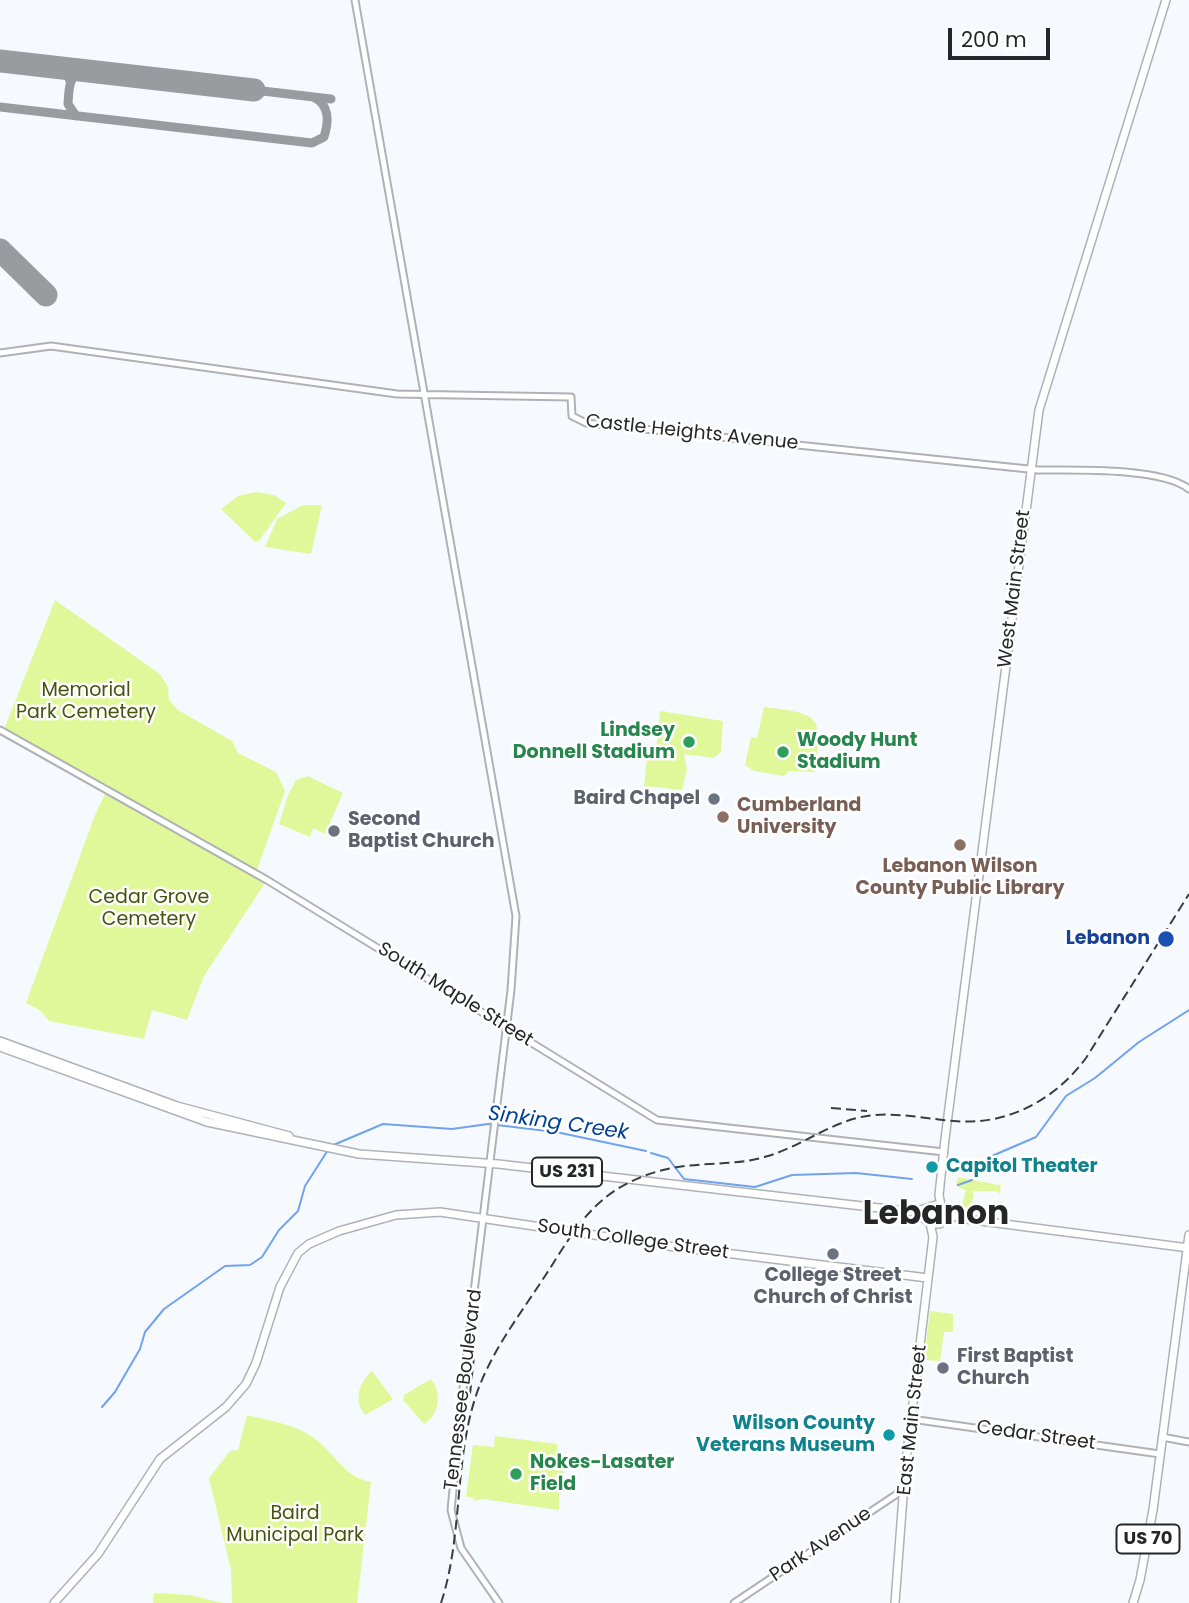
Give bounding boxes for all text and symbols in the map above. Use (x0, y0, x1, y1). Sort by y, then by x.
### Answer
scale bar (951, 14, 1052, 58)
text: 200 m (961, 25, 1027, 54)
street label: Castle Heights Avenue (585, 410, 799, 456)
street label: West Main Street (994, 509, 1036, 669)
park label: Memorial Park Cemetery (16, 680, 156, 724)
place label: Lindsey Donnell Stadium (513, 720, 675, 764)
place label: Woody Hunt Stadium (797, 730, 917, 774)
marker: Lindsey Donnell Stadium (681, 734, 697, 750)
marker: Woody Hunt Stadium (775, 744, 791, 760)
place label: Baird Chapel (574, 788, 700, 810)
marker: Baird Chapel (706, 791, 722, 807)
place label: Cumberland University (737, 795, 861, 839)
place label: Second Baptist Church (348, 809, 495, 853)
marker: Cumberland University (715, 809, 731, 825)
marker: Second Baptist Church (326, 823, 342, 839)
marker: Lebanon Wilson County Public Library (952, 837, 968, 853)
place label: Lebanon Wilson County Public Library (856, 856, 1064, 900)
park label: Cedar Grove Cemetery (89, 887, 209, 931)
place label: Lebanon (1066, 928, 1150, 950)
marker: Lebanon (1156, 929, 1176, 949)
street label: South Maple Street (373, 938, 537, 1052)
water label: Sinking Creek (486, 1102, 630, 1146)
place label: Capitol Theater (946, 1156, 1098, 1178)
road number: US 231 (532, 1157, 602, 1186)
marker: Capitol Theater (924, 1159, 940, 1175)
district label: Lebanon (863, 1196, 1009, 1236)
street label: South College Street (536, 1215, 730, 1265)
marker: College Street Church of Christ (825, 1246, 841, 1262)
place label: College Street Church of Christ (754, 1265, 912, 1309)
street label: Tennessee Boulevard (440, 1288, 488, 1492)
street label: East Main Street (894, 1344, 932, 1496)
place label: First Baptist Church (957, 1346, 1073, 1390)
marker: First Baptist Church (935, 1360, 951, 1376)
place label: Wilson County Veterans Museum (696, 1413, 875, 1457)
street label: Cedar Street (975, 1416, 1097, 1456)
marker: Wilson County Veterans Museum (881, 1427, 897, 1443)
place label: Nokes-Lasater Field (530, 1452, 674, 1496)
marker: Nokes-Lasater Field (508, 1466, 524, 1482)
park label: Baird Municipal Park (226, 1503, 364, 1547)
street label: Park Avenue (766, 1503, 876, 1587)
road number: US 70 (1116, 1524, 1180, 1554)

